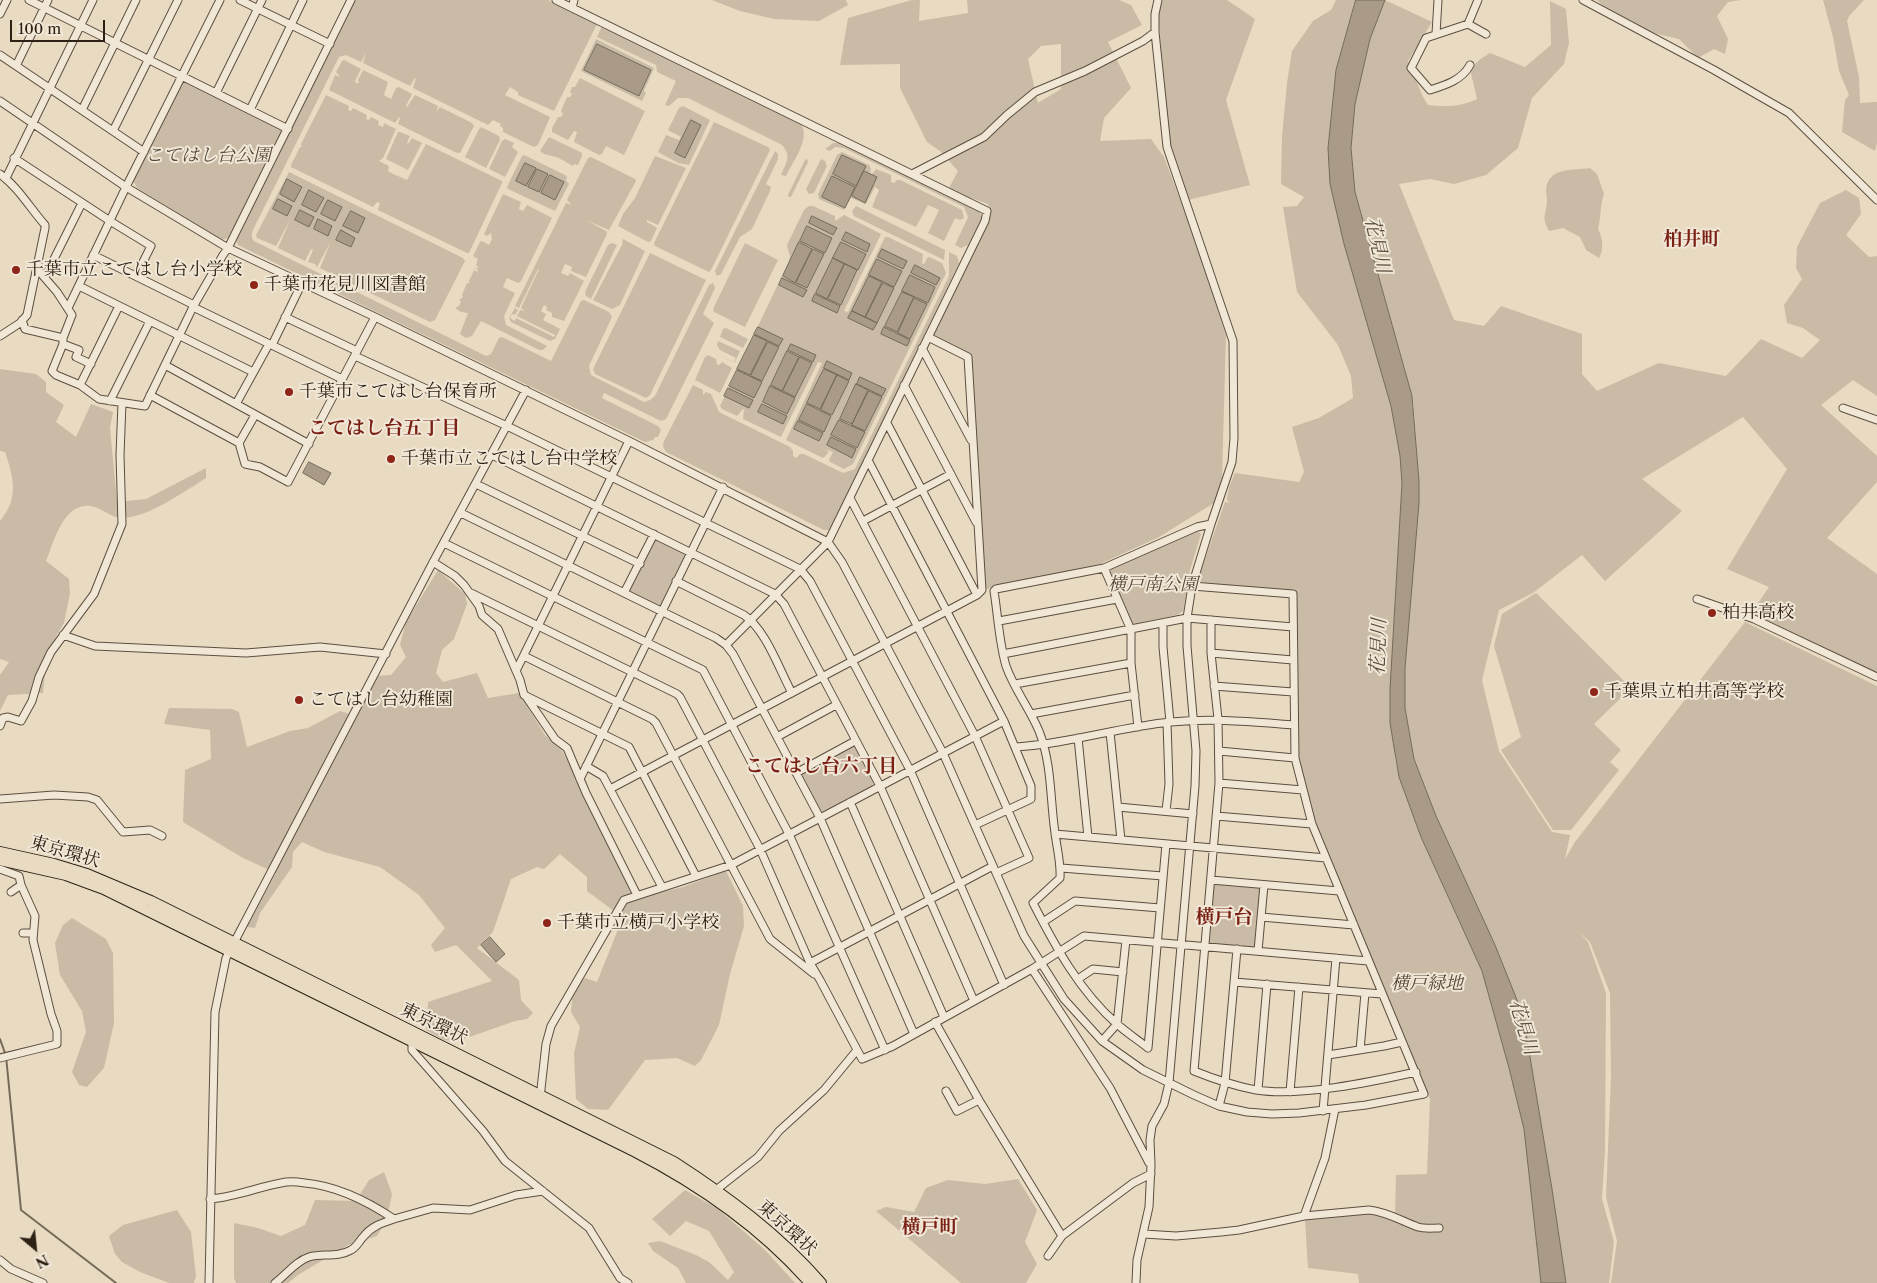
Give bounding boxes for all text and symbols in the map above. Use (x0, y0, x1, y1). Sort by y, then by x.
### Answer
scale bar (12, 10, 108, 42)
text: 100 m (18, 19, 61, 38)
park label: こてはし台公園 (145, 145, 271, 167)
water label: 花見川 (1359, 215, 1395, 275)
district label: 柏井町 (1664, 229, 1720, 251)
place label: 千葉市立こてはし台小学校 (26, 259, 242, 281)
marker: 千葉市立こてはし台小学校 (10, 264, 22, 276)
place label: 千葉市花見川図書館 (264, 274, 426, 296)
marker: 千葉市花見川図書館 (248, 279, 260, 291)
place label: 千葉市こてはし台保育所 (299, 381, 497, 403)
marker: 千葉市こてはし台保育所 (283, 386, 295, 398)
district label: こてはし台五丁目 (308, 418, 460, 440)
place label: 千葉市立こてはし台中学校 (401, 448, 617, 470)
marker: 千葉市立こてはし台中学校 (385, 453, 397, 465)
park label: 横戸南公園 (1108, 574, 1198, 596)
place label: 柏井高校 (1722, 602, 1794, 624)
marker: 柏井高校 (1706, 607, 1718, 619)
water label: 花見川 (1367, 618, 1391, 676)
place label: 千葉県立柏井高等学校 (1604, 681, 1784, 703)
marker: 千葉県立柏井高等学校 (1588, 686, 1600, 698)
place label: こてはし台幼稚園 (309, 689, 453, 711)
marker: こてはし台幼稚園 (293, 694, 305, 706)
district label: こてはし台六丁目 (745, 756, 897, 778)
street label: 東京環状 (27, 832, 103, 872)
district label: 横戸台 (1196, 907, 1252, 929)
place label: 千葉市立横戸小学校 (557, 912, 719, 934)
marker: 千葉市立横戸小学校 (541, 917, 553, 929)
park label: 横戸緑地 (1391, 973, 1463, 995)
water label: 花見川 (1504, 996, 1542, 1058)
street label: 東京環状 (397, 999, 471, 1049)
street label: 東京環状 (753, 1196, 821, 1260)
district label: 横戸町 (902, 1217, 958, 1239)
north arrow (10, 1223, 60, 1273)
text: N (32, 1250, 52, 1272)

